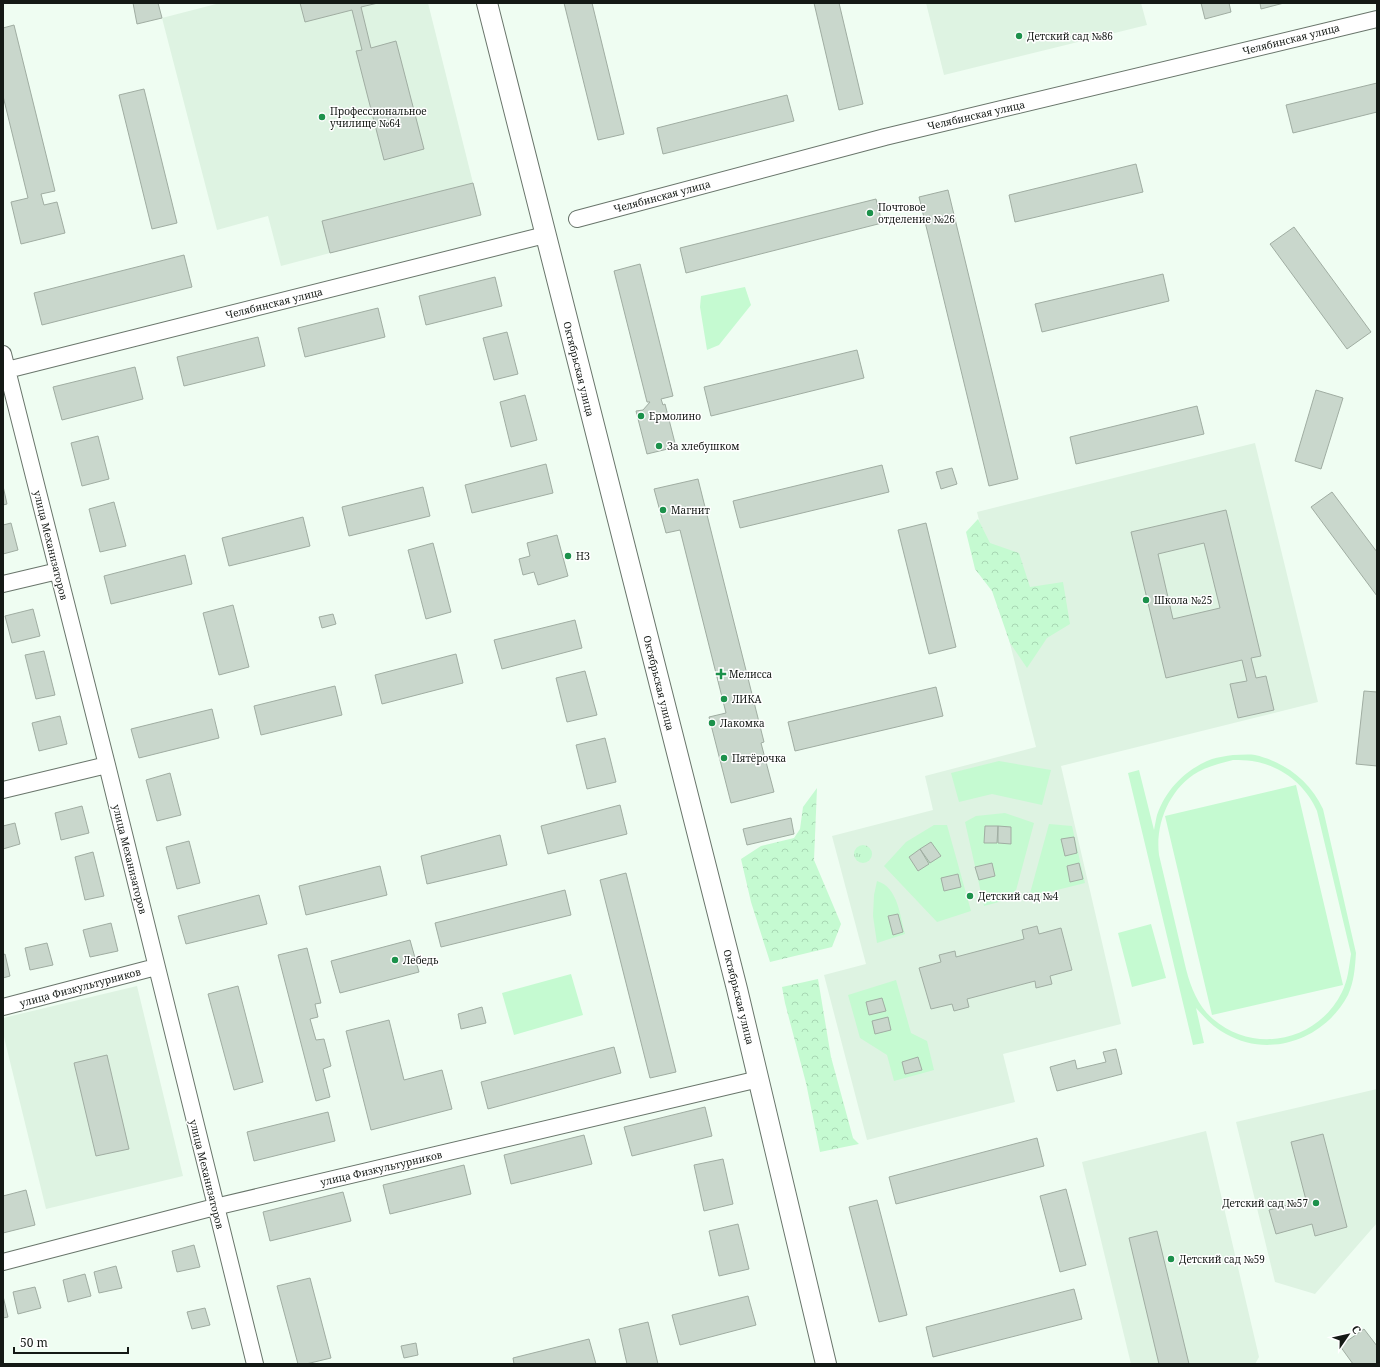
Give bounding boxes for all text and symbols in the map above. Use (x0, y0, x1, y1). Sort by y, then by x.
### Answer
street label: Челябинская улица (1241, 20, 1341, 58)
place label: Детский сад №86 (1027, 29, 1113, 43)
marker: Детский сад №86 (1014, 31, 1024, 41)
street label: Челябинская улица (926, 97, 1026, 133)
place label: Профессиональное училище №64 (330, 104, 427, 130)
marker: Профессиональное училище №64 (317, 112, 327, 122)
street label: Челябинская улица (612, 176, 712, 216)
place label: Почтовое отделение №26 (878, 200, 955, 226)
marker: Почтовое отделение №26 (865, 208, 875, 218)
street label: Челябинская улица (224, 284, 324, 322)
street label: Октябрьская улица (560, 320, 598, 418)
place label: Ермолино (649, 409, 701, 423)
marker: Ермолино (636, 411, 646, 421)
place label: За хлебушком (667, 439, 739, 453)
marker: За хлебушком (654, 441, 664, 451)
street label: улица Механизаторов (31, 489, 72, 602)
place label: Магнит (671, 503, 710, 517)
marker: Магнит (658, 505, 668, 515)
place label: НЗ (576, 549, 590, 563)
marker: НЗ (563, 551, 573, 561)
place label: Школа №25 (1154, 593, 1212, 607)
marker: Школа №25 (1141, 595, 1151, 605)
street label: Октябрьская улица (640, 634, 678, 732)
place label: Мелисса (729, 667, 773, 681)
marker: Мелисса (716, 669, 726, 679)
place label: ЛИКА (732, 692, 762, 706)
marker: ЛИКА (719, 694, 729, 704)
place label: Лакомка (720, 716, 765, 730)
marker: Лакомка (707, 718, 717, 728)
place label: Пятёрочка (732, 751, 787, 765)
marker: Пятёрочка (719, 753, 729, 763)
street label: улица Механизаторов (110, 803, 151, 916)
place label: Детский сад №4 (978, 889, 1059, 903)
marker: Детский сад №4 (965, 891, 975, 901)
street label: Октябрьская улица (720, 948, 758, 1046)
place label: Лебедь (403, 953, 439, 967)
marker: Лебедь (390, 955, 400, 965)
street label: улица Физкультурников (18, 964, 143, 1010)
street label: улица Механизаторов (187, 1118, 228, 1231)
street label: улица Физкультурников (319, 1147, 444, 1189)
place label: Детский сад №57 (1222, 1196, 1308, 1210)
marker: Детский сад №57 (1311, 1198, 1321, 1208)
place label: Детский сад №59 (1179, 1252, 1265, 1266)
marker: Детский сад №59 (1166, 1254, 1176, 1264)
north arrow (1328, 1315, 1368, 1355)
text: С (1348, 1322, 1365, 1336)
scale bar (14, 1329, 128, 1355)
text: 50 m (20, 1334, 48, 1351)

